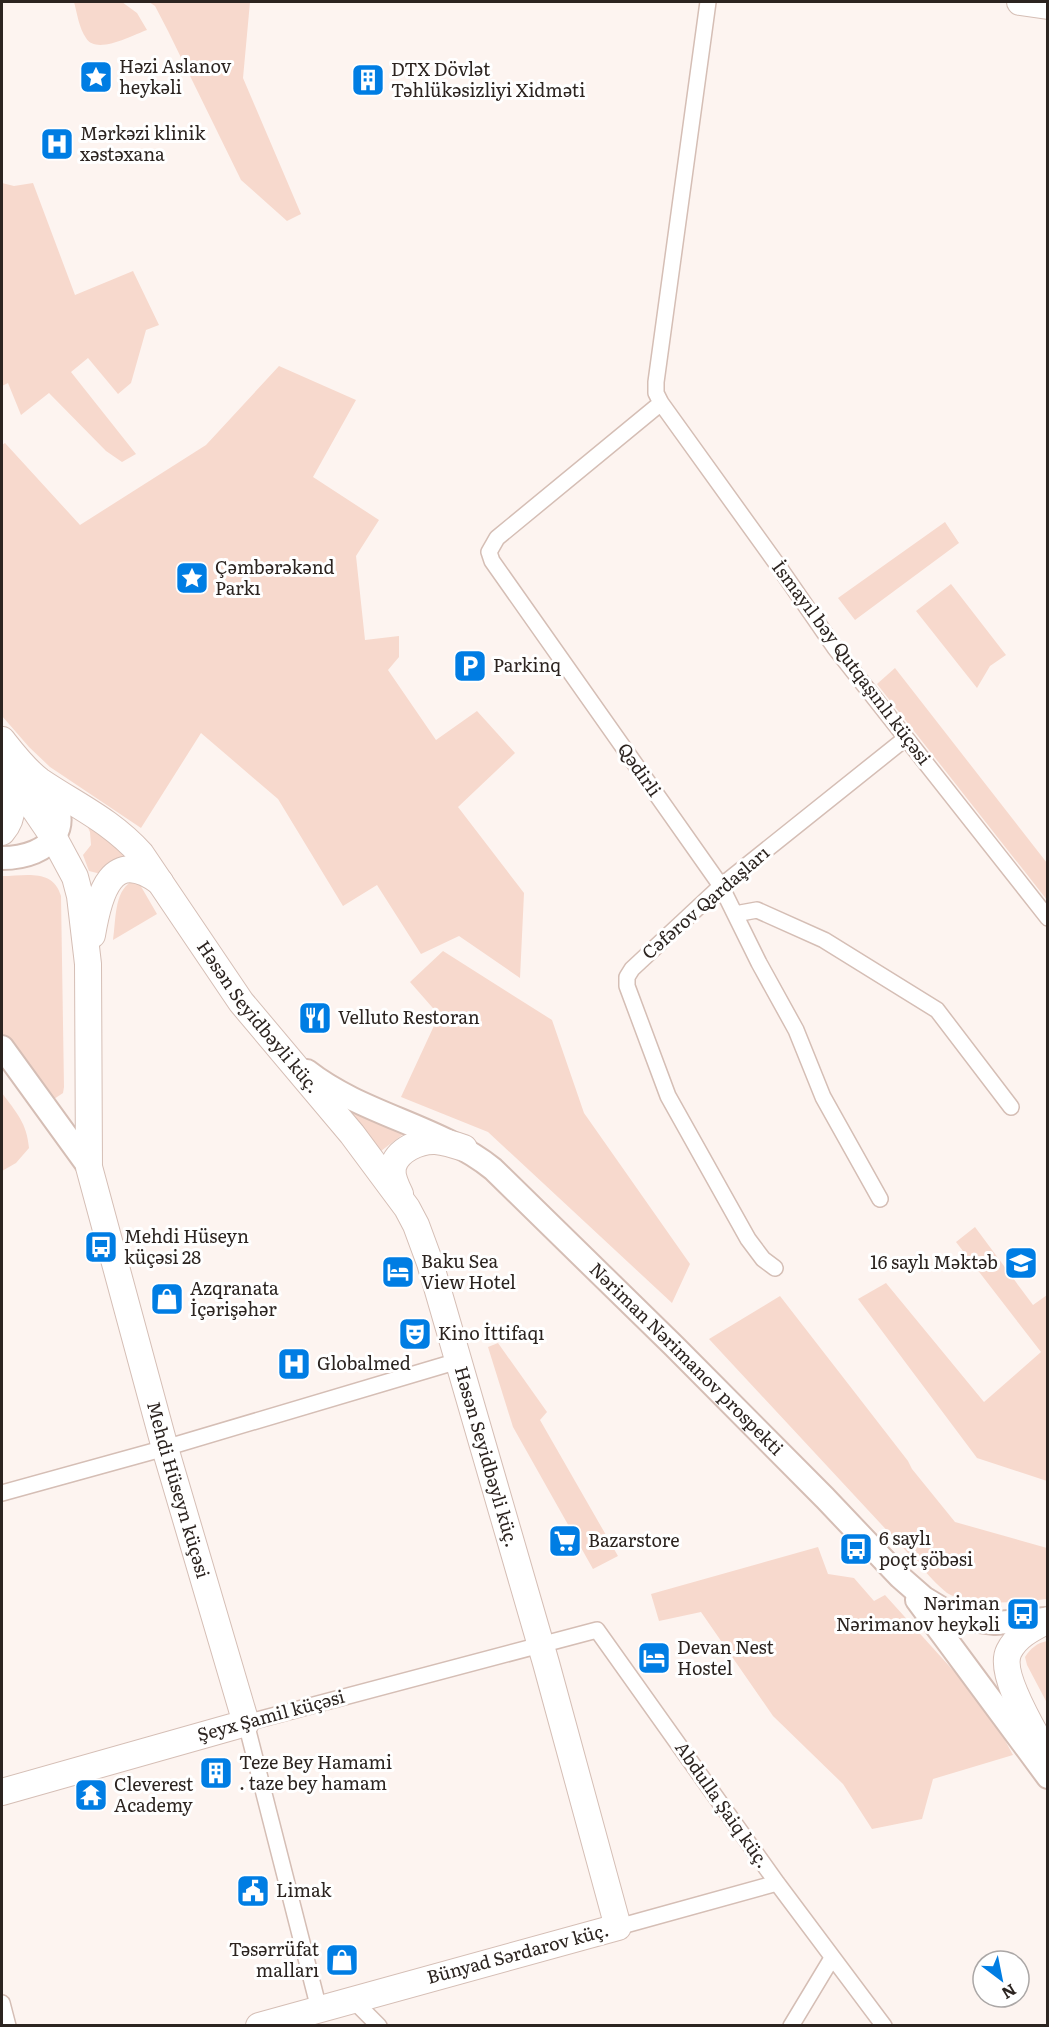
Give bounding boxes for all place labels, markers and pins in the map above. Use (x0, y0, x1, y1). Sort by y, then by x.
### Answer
place label: Həzi Aslanov heykəli (119, 52, 232, 100)
place label: DTX Dövlət Təhlükəsizliyi Xidməti (391, 55, 585, 103)
place icon: Həzi Aslanov heykəli (78, 59, 114, 95)
building icon: DTX Dövlət Təhlükəsizliyi Xidməti (350, 62, 386, 98)
place label: Mərkəzi klinik xəstəxana (80, 119, 207, 167)
hospital icon: Mərkəzi klinik xəstəxana (39, 126, 75, 162)
place label: Çəmbərəkənd Parkı (215, 553, 335, 601)
place icon: Çəmbərəkənd Parkı (174, 560, 210, 596)
parking icon: Parkinq (452, 648, 488, 684)
place label: Parkinq (493, 651, 561, 678)
restaurant icon: Velluto Restoran (297, 1000, 333, 1036)
place label: Velluto Restoran (338, 1003, 480, 1030)
place label: Mehdi Hüseyn küçəsi 28 (124, 1222, 249, 1270)
bus stop icon: Mehdi Hüseyn küçəsi 28 (83, 1229, 119, 1265)
school or university icon: 16 saylı Məktəb (1003, 1245, 1039, 1281)
place label: Baku Sea View Hotel (421, 1247, 516, 1295)
place label: 16 saylı Məktəb (870, 1248, 998, 1275)
hotel icon: Baku Sea View Hotel (380, 1254, 416, 1290)
place label: Azqranata İçərişəhər (190, 1274, 279, 1322)
shop icon: Azqranata İçərişəhər (149, 1281, 185, 1317)
theatre icon: Kino İttifaqı (397, 1316, 433, 1352)
place label: Kino İttifaqı (438, 1319, 544, 1346)
hospital icon: Globalmed (276, 1346, 312, 1382)
place label: Globalmed (317, 1349, 411, 1376)
supermarket icon: Bazarstore (547, 1523, 583, 1559)
place label: 6 saylı poçt şöbəsi (879, 1524, 973, 1572)
place label: Bazarstore (588, 1526, 680, 1553)
bus stop icon: 6 saylı poçt şöbəsi (838, 1531, 874, 1567)
place label: Nəriman Nərimanov heykəli (836, 1589, 1000, 1637)
bus stop icon: Nəriman Nərimanov heykəli (1005, 1596, 1041, 1632)
place label: Devan Nest Hostel (677, 1633, 774, 1681)
hotel icon: Devan Nest Hostel (636, 1640, 672, 1676)
place label: Teze Bey Hamami . taze bey hamam (239, 1748, 392, 1796)
building icon: Teze Bey Hamami . taze bey hamam (198, 1755, 234, 1791)
place label: Cleverest Academy (114, 1770, 194, 1818)
temple icon: Cleverest Academy (73, 1777, 109, 1813)
public building icon: Limak (235, 1873, 271, 1909)
place label: Limak (276, 1876, 333, 1903)
place label: Təsərrüfat malları (229, 1935, 320, 1983)
shop icon: Təsərrüfat malları (324, 1942, 360, 1978)

